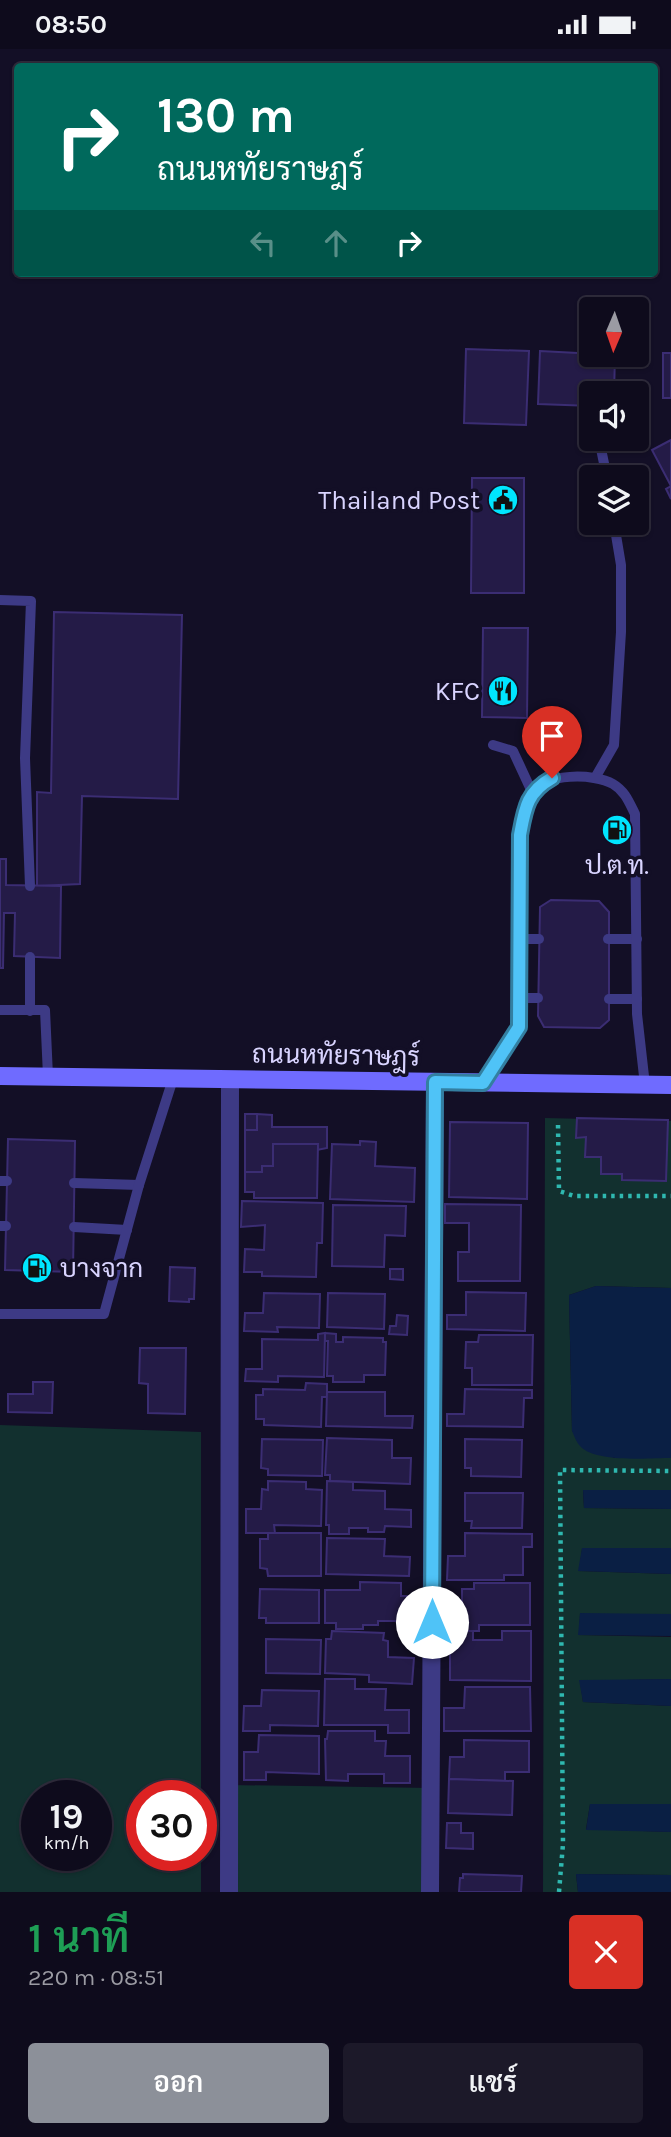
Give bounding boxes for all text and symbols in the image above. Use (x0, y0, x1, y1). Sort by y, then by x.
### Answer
text: 08:50 (35, 9, 107, 40)
text: 130 m (157, 87, 295, 144)
icon: right (42, 91, 133, 182)
text: ถนนหทัยราษฎร์ (157, 151, 364, 188)
icon: left (244, 224, 282, 262)
icon: ahead (317, 224, 355, 262)
icon: right (390, 224, 428, 262)
north arrow (579, 297, 649, 367)
map controls (579, 297, 649, 535)
button: sound (579, 381, 649, 451)
button: layers (579, 465, 649, 535)
public building icon: Thailand Post (486, 483, 520, 517)
place label: Thailand Post (318, 485, 480, 516)
restaurant icon: KFC (486, 674, 520, 708)
place label: KFC (435, 676, 480, 707)
pin (522, 706, 582, 778)
icon: arrive (533, 717, 571, 755)
fuel station icon: ป.ต.ท. (600, 813, 634, 847)
place label: ป.ต.ท. (585, 850, 649, 881)
street label: ถนนหทัยราษฎร์ (252, 1037, 420, 1074)
fuel station icon: บางจาก (20, 1251, 54, 1285)
place label: บางจาก (60, 1253, 143, 1284)
position arrow (395, 1585, 469, 1659)
speed limit sign: 30 (126, 1780, 217, 1871)
text: 19 (50, 1796, 83, 1837)
text: km/h (44, 1832, 89, 1854)
text: 1 นาที (28, 1913, 130, 1963)
button: close (569, 1915, 643, 1989)
text: 220 m · 08:51 (28, 1964, 164, 1991)
button: ออก (28, 2043, 329, 2123)
button: แชร์ (343, 2043, 643, 2123)

